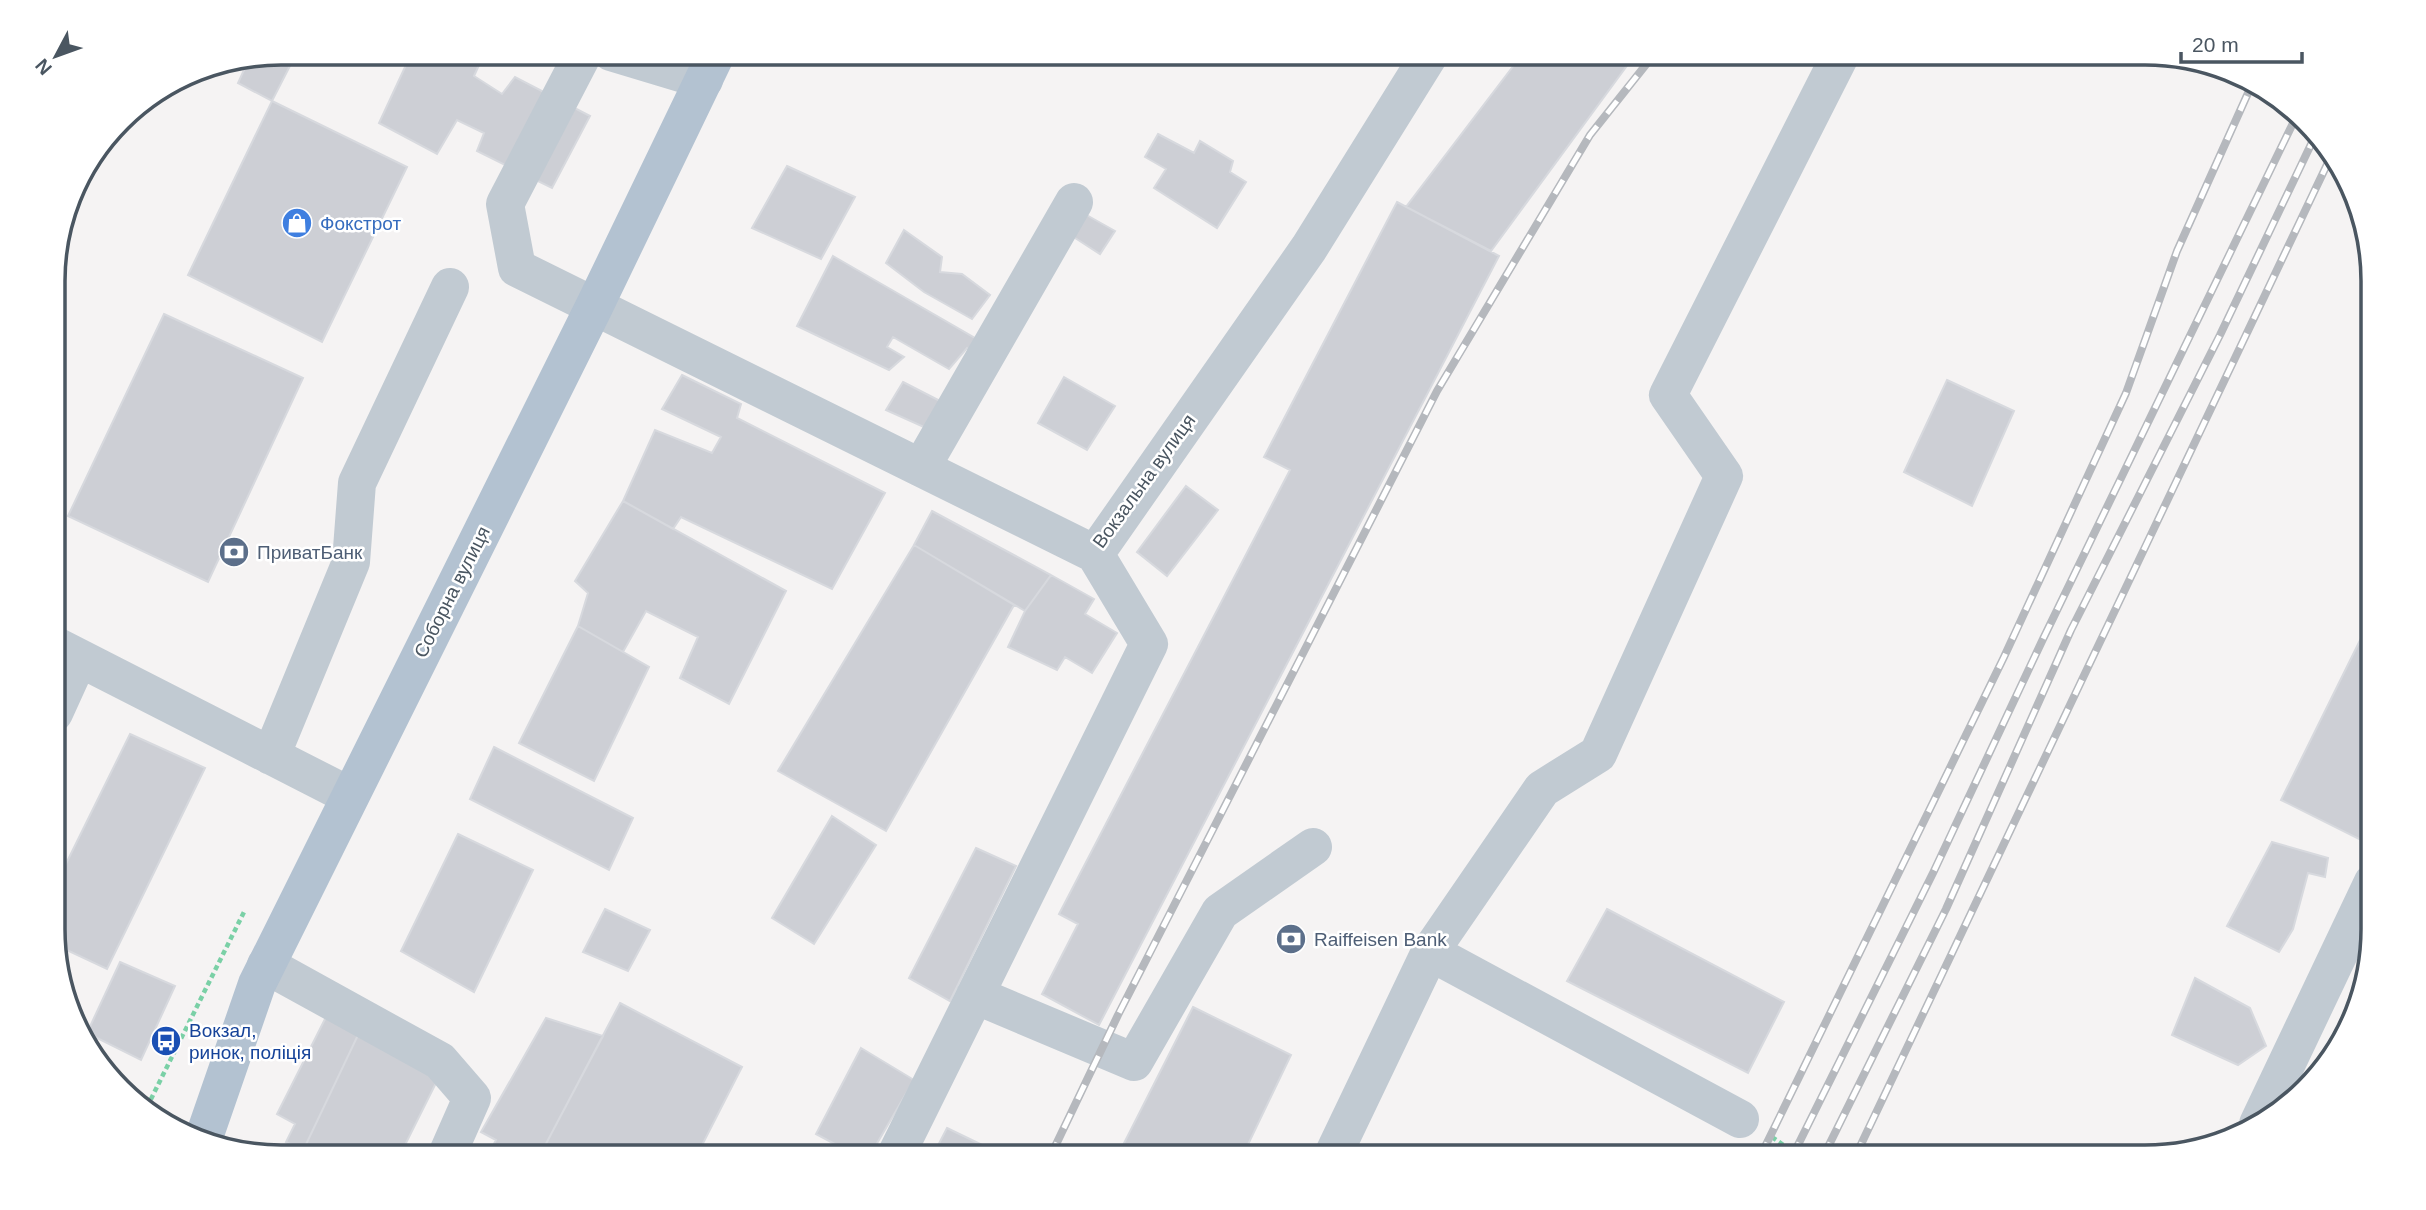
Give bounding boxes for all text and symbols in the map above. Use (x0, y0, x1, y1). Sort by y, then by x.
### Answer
north arrow (21, 21, 91, 91)
scale bar (2181, 21, 2302, 65)
text: 20 m (2192, 33, 2239, 56)
text: N (31, 55, 56, 79)
shop icon: Фокстрот (280, 206, 314, 240)
place label: Фокстрот (320, 213, 401, 234)
street label: Вокзальна вулиця (1088, 410, 1200, 552)
street label: Соборна вулиця (410, 523, 494, 661)
bank icon: ПриватБанк (217, 535, 251, 569)
place label: ПриватБанк (257, 542, 363, 563)
bank icon: Raiffeisen Bank (1274, 922, 1308, 956)
place label: Raiffeisen Bank (1314, 929, 1447, 950)
place label: Вокзал, ринок, поліція (189, 1020, 311, 1063)
bus stop icon: Вокзал, ринок, поліція (149, 1024, 183, 1058)

